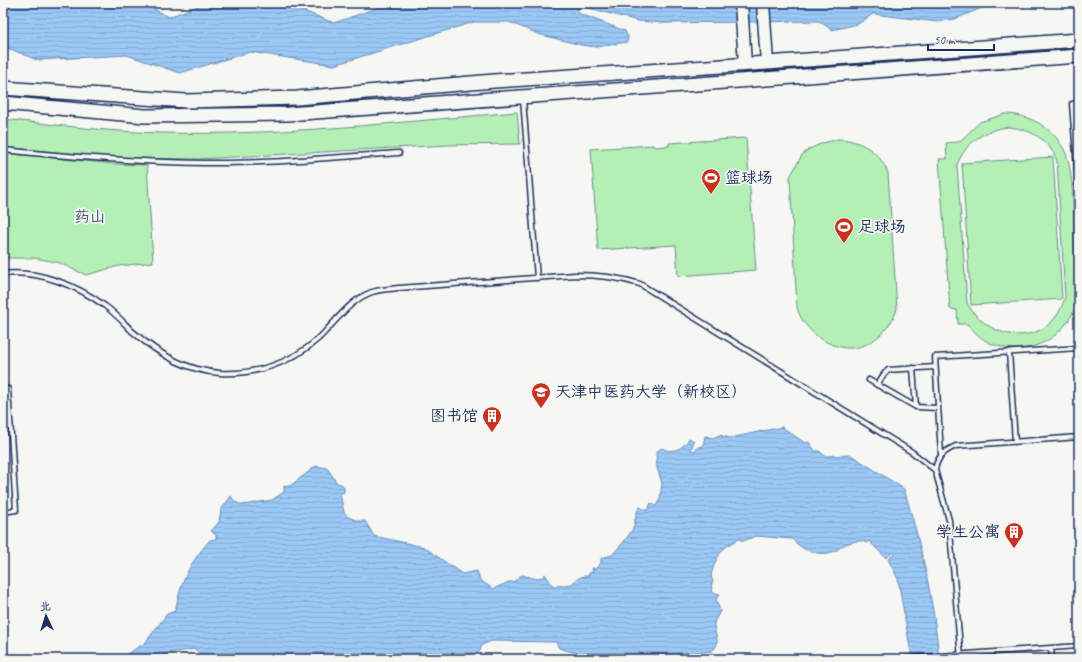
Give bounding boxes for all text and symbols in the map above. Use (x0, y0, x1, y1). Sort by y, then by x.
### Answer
scale bar (928, 26, 994, 52)
text: 50 m (934, 32, 956, 48)
sports icon: 篮球场 (700, 167, 722, 195)
place label: 篮球场 (725, 168, 773, 188)
park label: 药山 (74, 207, 106, 227)
sports icon: 足球场 (833, 216, 855, 244)
place label: 足球场 (858, 217, 906, 237)
school or university icon: 天津中医药大学（新校区） (530, 381, 552, 409)
place label: 天津中医药大学（新校区） (555, 382, 747, 402)
building icon: 图书馆 (481, 405, 503, 433)
place label: 图书馆 (430, 406, 478, 426)
building icon: 学生公寓 (1003, 521, 1025, 549)
place label: 学生公寓 (936, 522, 1000, 542)
north arrow (26, 596, 66, 636)
text: 北 (39, 599, 51, 613)

